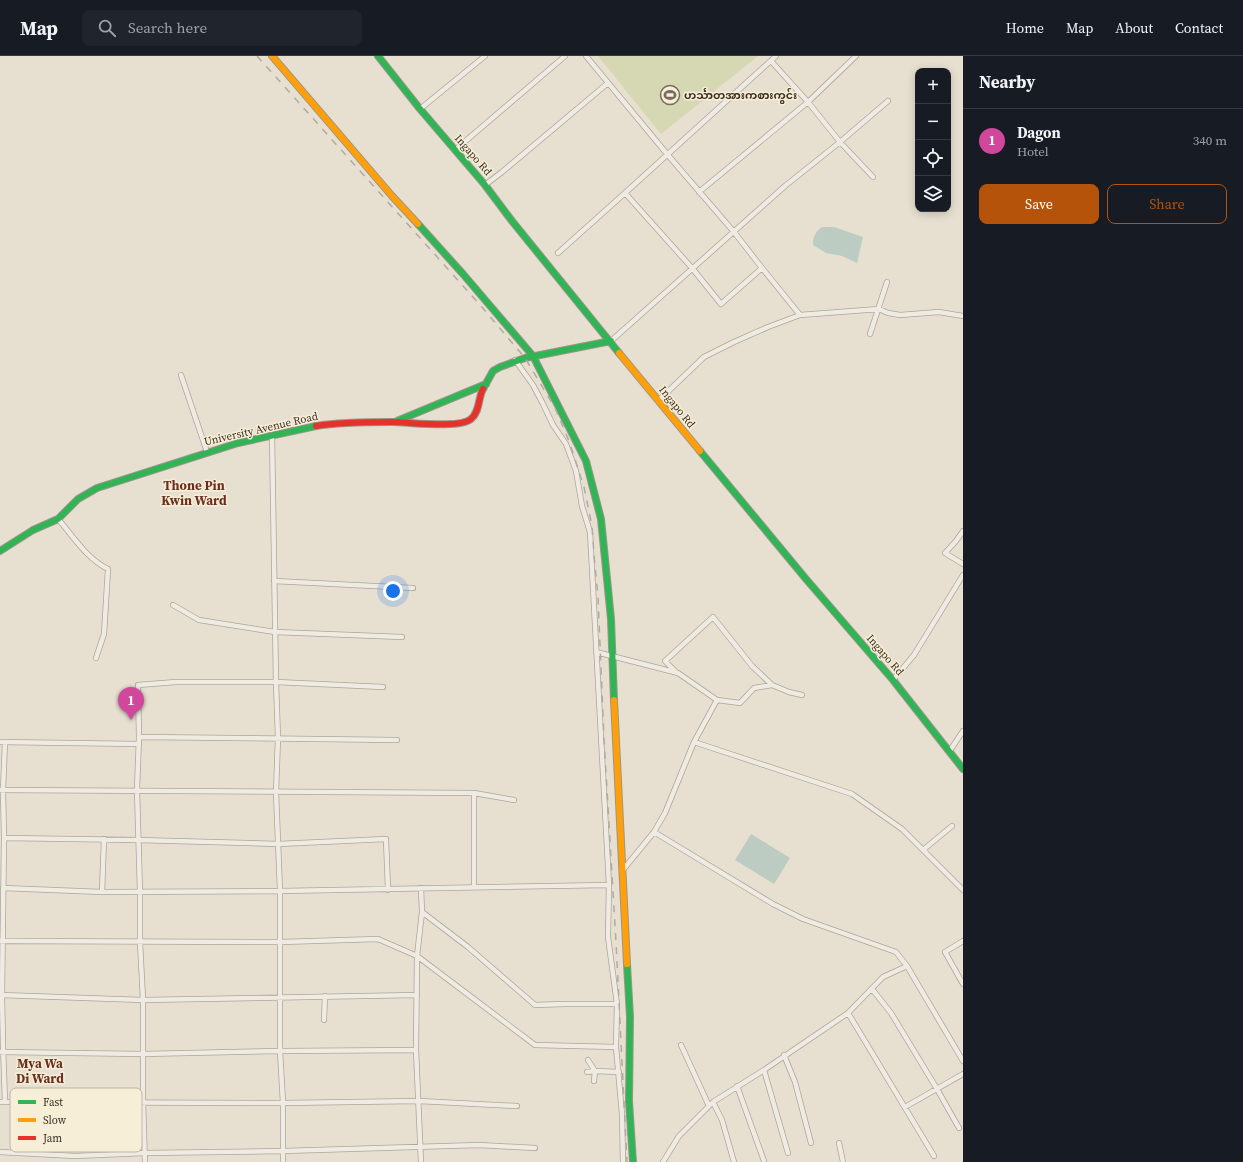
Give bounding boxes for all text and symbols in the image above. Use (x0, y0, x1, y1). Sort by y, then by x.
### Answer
search box (82, 10, 362, 46)
text: Map (20, 15, 58, 41)
icon: search (96, 17, 118, 39)
text: Search here (128, 17, 207, 38)
text: Home (1006, 18, 1044, 38)
text: Map (1066, 18, 1093, 38)
text: About (1115, 18, 1153, 38)
text: Contact (1175, 18, 1223, 38)
map controls (915, 68, 951, 212)
button: + (915, 68, 951, 104)
text: Nearby (979, 70, 1035, 94)
sports icon: ဟင်္သာတအားကစားကွင်း (659, 84, 681, 106)
place label: ဟင်္သာတအားကစားကွင်း (684, 88, 797, 105)
button: − (915, 104, 951, 140)
text: Dagon (1017, 122, 1061, 143)
street label: Ingapo Rd (451, 131, 496, 179)
text: 1 (988, 132, 996, 149)
text: 340 m (1193, 132, 1227, 149)
button: locate (915, 140, 951, 176)
text: Hotel (1017, 143, 1049, 160)
button: layers (915, 176, 951, 212)
button: Save (979, 184, 1099, 224)
button: Share (1107, 184, 1227, 224)
street label: Ingapo Rd (655, 383, 699, 432)
street label: University Avenue Road (203, 408, 320, 449)
district label: Thone Pin Kwin Ward (161, 477, 227, 509)
your location (383, 581, 403, 601)
street label: Ingapo Rd (863, 631, 908, 679)
pin: 1 (118, 687, 144, 720)
district label: Mya Wa Di Ward (16, 1055, 64, 1087)
legend (10, 1088, 142, 1152)
text: Fast (43, 1095, 63, 1110)
text: Slow (43, 1113, 67, 1128)
text: Jam (42, 1131, 62, 1146)

